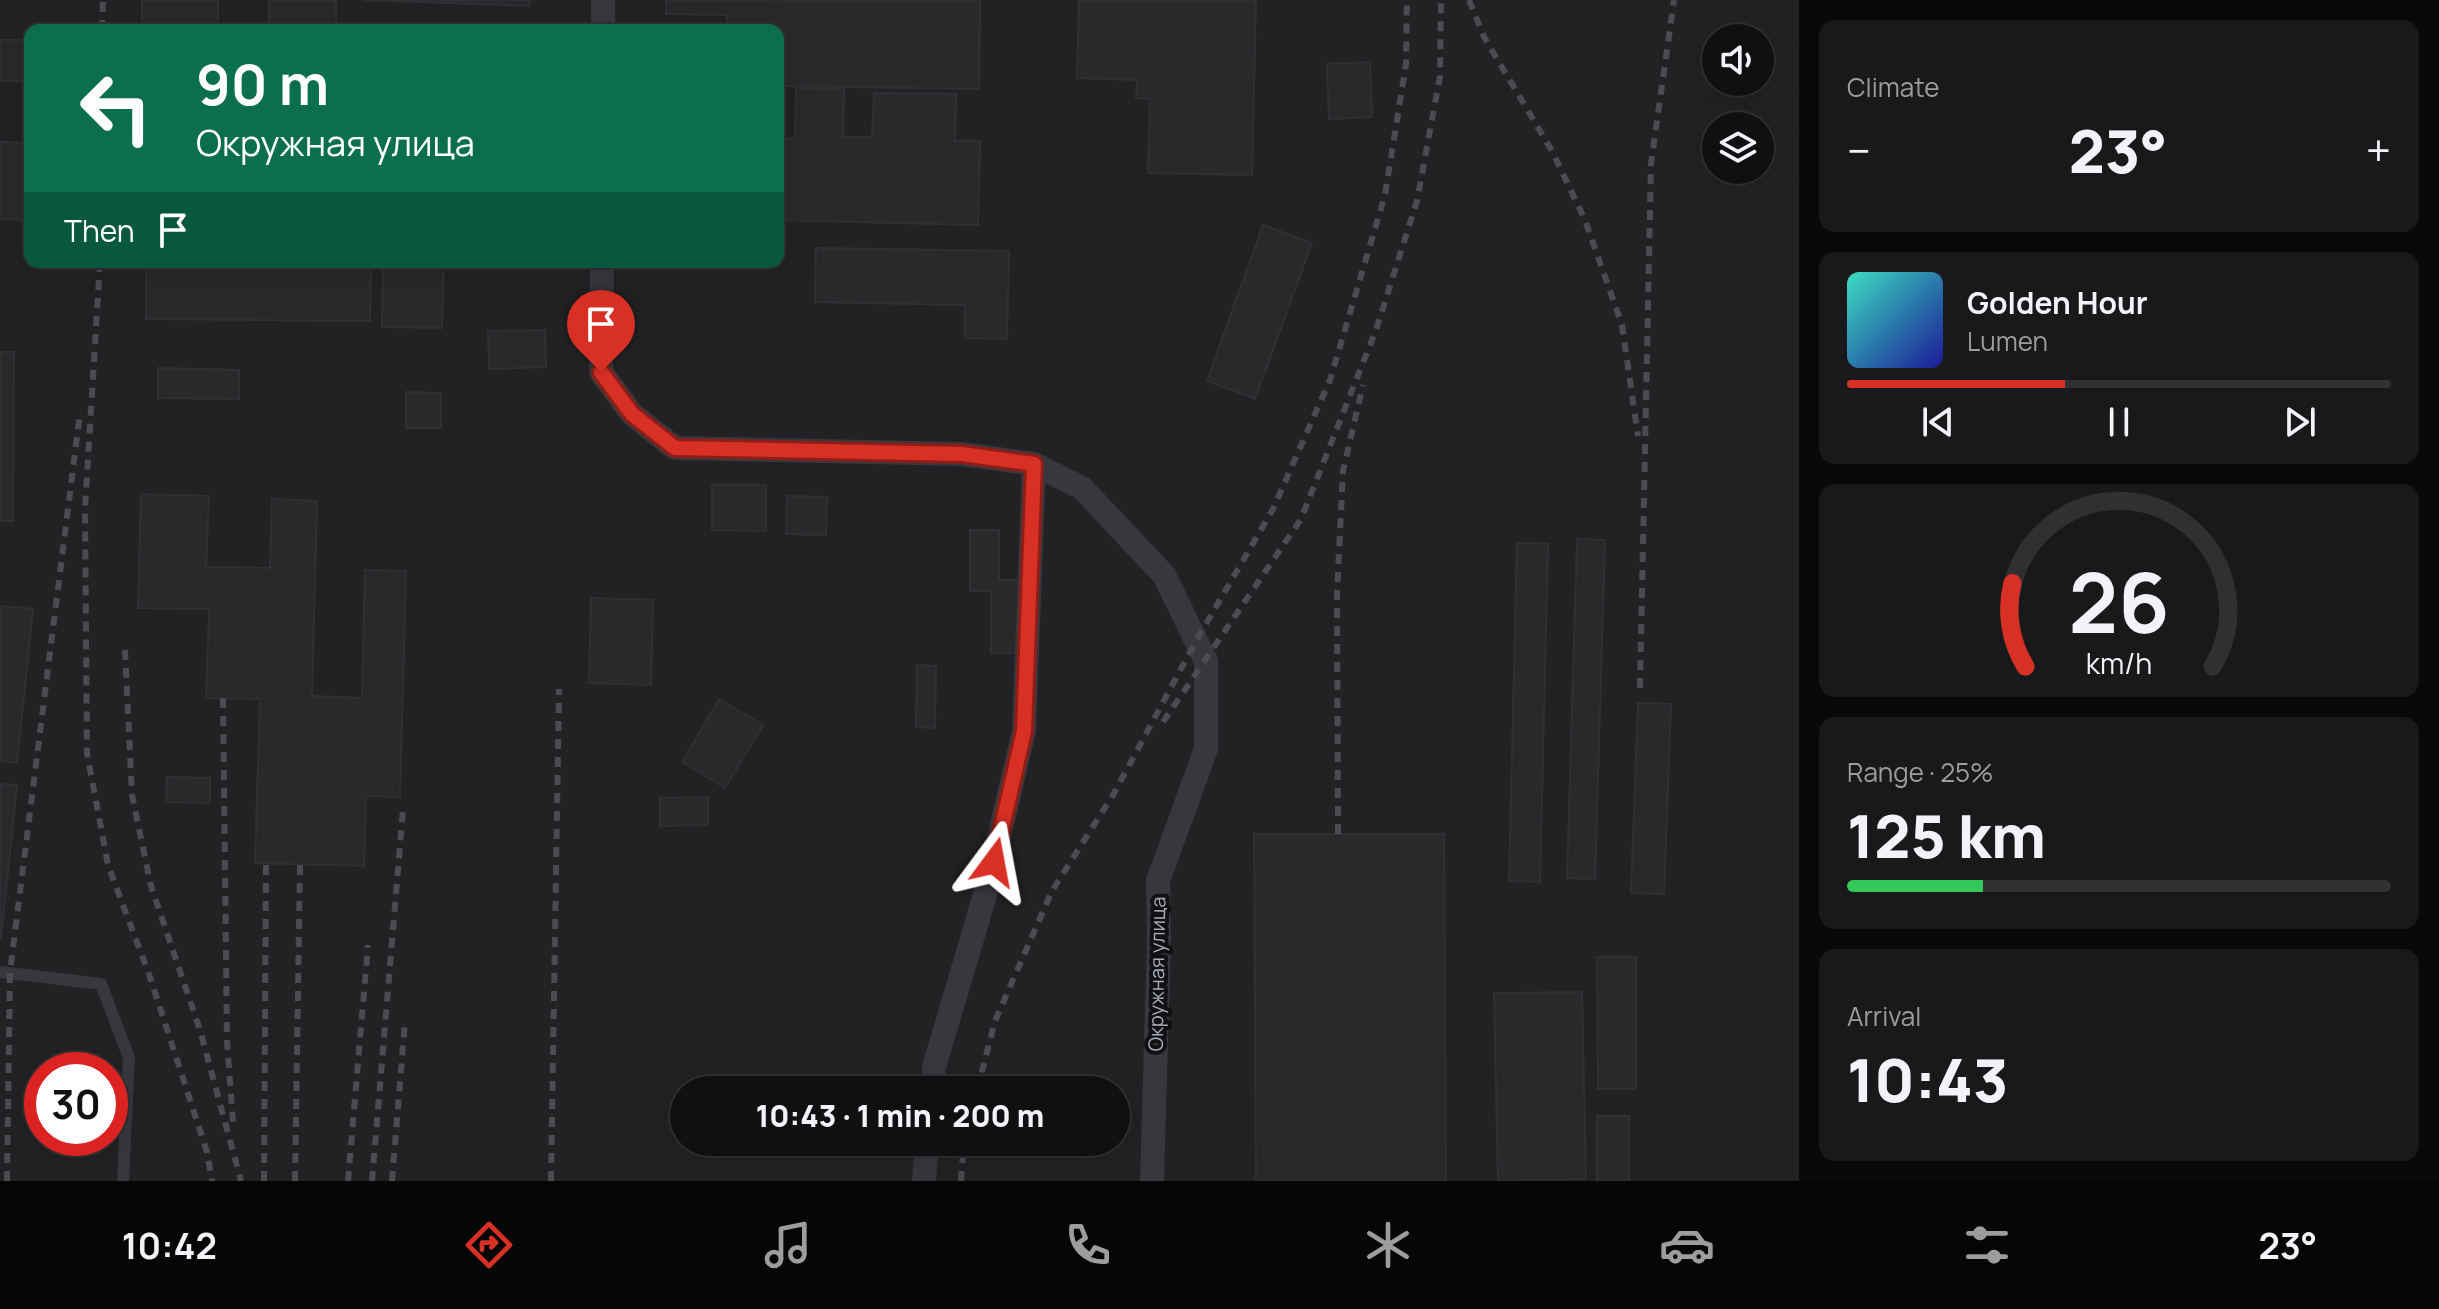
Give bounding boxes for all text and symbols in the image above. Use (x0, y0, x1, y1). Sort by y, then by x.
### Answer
map controls (1702, 24, 1774, 184)
button: sound (1702, 24, 1774, 96)
text: 90 m (196, 45, 329, 122)
icon: left (64, 56, 168, 160)
text: Climate (1847, 69, 1939, 105)
text: 23° (2069, 109, 2168, 191)
button: layers (1702, 112, 1774, 184)
text: Окружная улица (196, 118, 475, 167)
text: − (1847, 120, 1871, 180)
text: + (2366, 120, 2391, 180)
icon: arrive (151, 208, 195, 252)
text: Then (64, 210, 135, 251)
text: Golden Hour (1967, 282, 2148, 323)
pin (567, 290, 635, 372)
icon: arrive (579, 302, 623, 346)
text: Lumen (1967, 323, 2048, 359)
icon: previous (1916, 400, 1960, 444)
icon: pause (2097, 400, 2141, 444)
icon: next (2278, 400, 2322, 444)
text: 26 (2068, 543, 2170, 657)
text: km/h (2086, 644, 2152, 683)
text: Range · 25% (1847, 754, 1993, 790)
text: 125 km (1847, 794, 2046, 876)
position arrow (952, 820, 1036, 904)
street label: Окружная улица (1142, 896, 1171, 1052)
text: Arrival (1847, 998, 1921, 1034)
text: 10:43 (1847, 1038, 2008, 1120)
speed limit sign: 30 (24, 1052, 128, 1156)
text: 10:43 · 1 min · 200 m (756, 1095, 1044, 1136)
icon: directions (461, 1217, 517, 1273)
icon: music (760, 1217, 816, 1273)
icon: phone (1060, 1217, 1116, 1273)
icon: climate (1360, 1217, 1416, 1273)
icon: car (1659, 1217, 1715, 1273)
icon: filters (1959, 1217, 2015, 1273)
text: 10:42 (122, 1221, 217, 1270)
text: 23° (2259, 1221, 2317, 1270)

